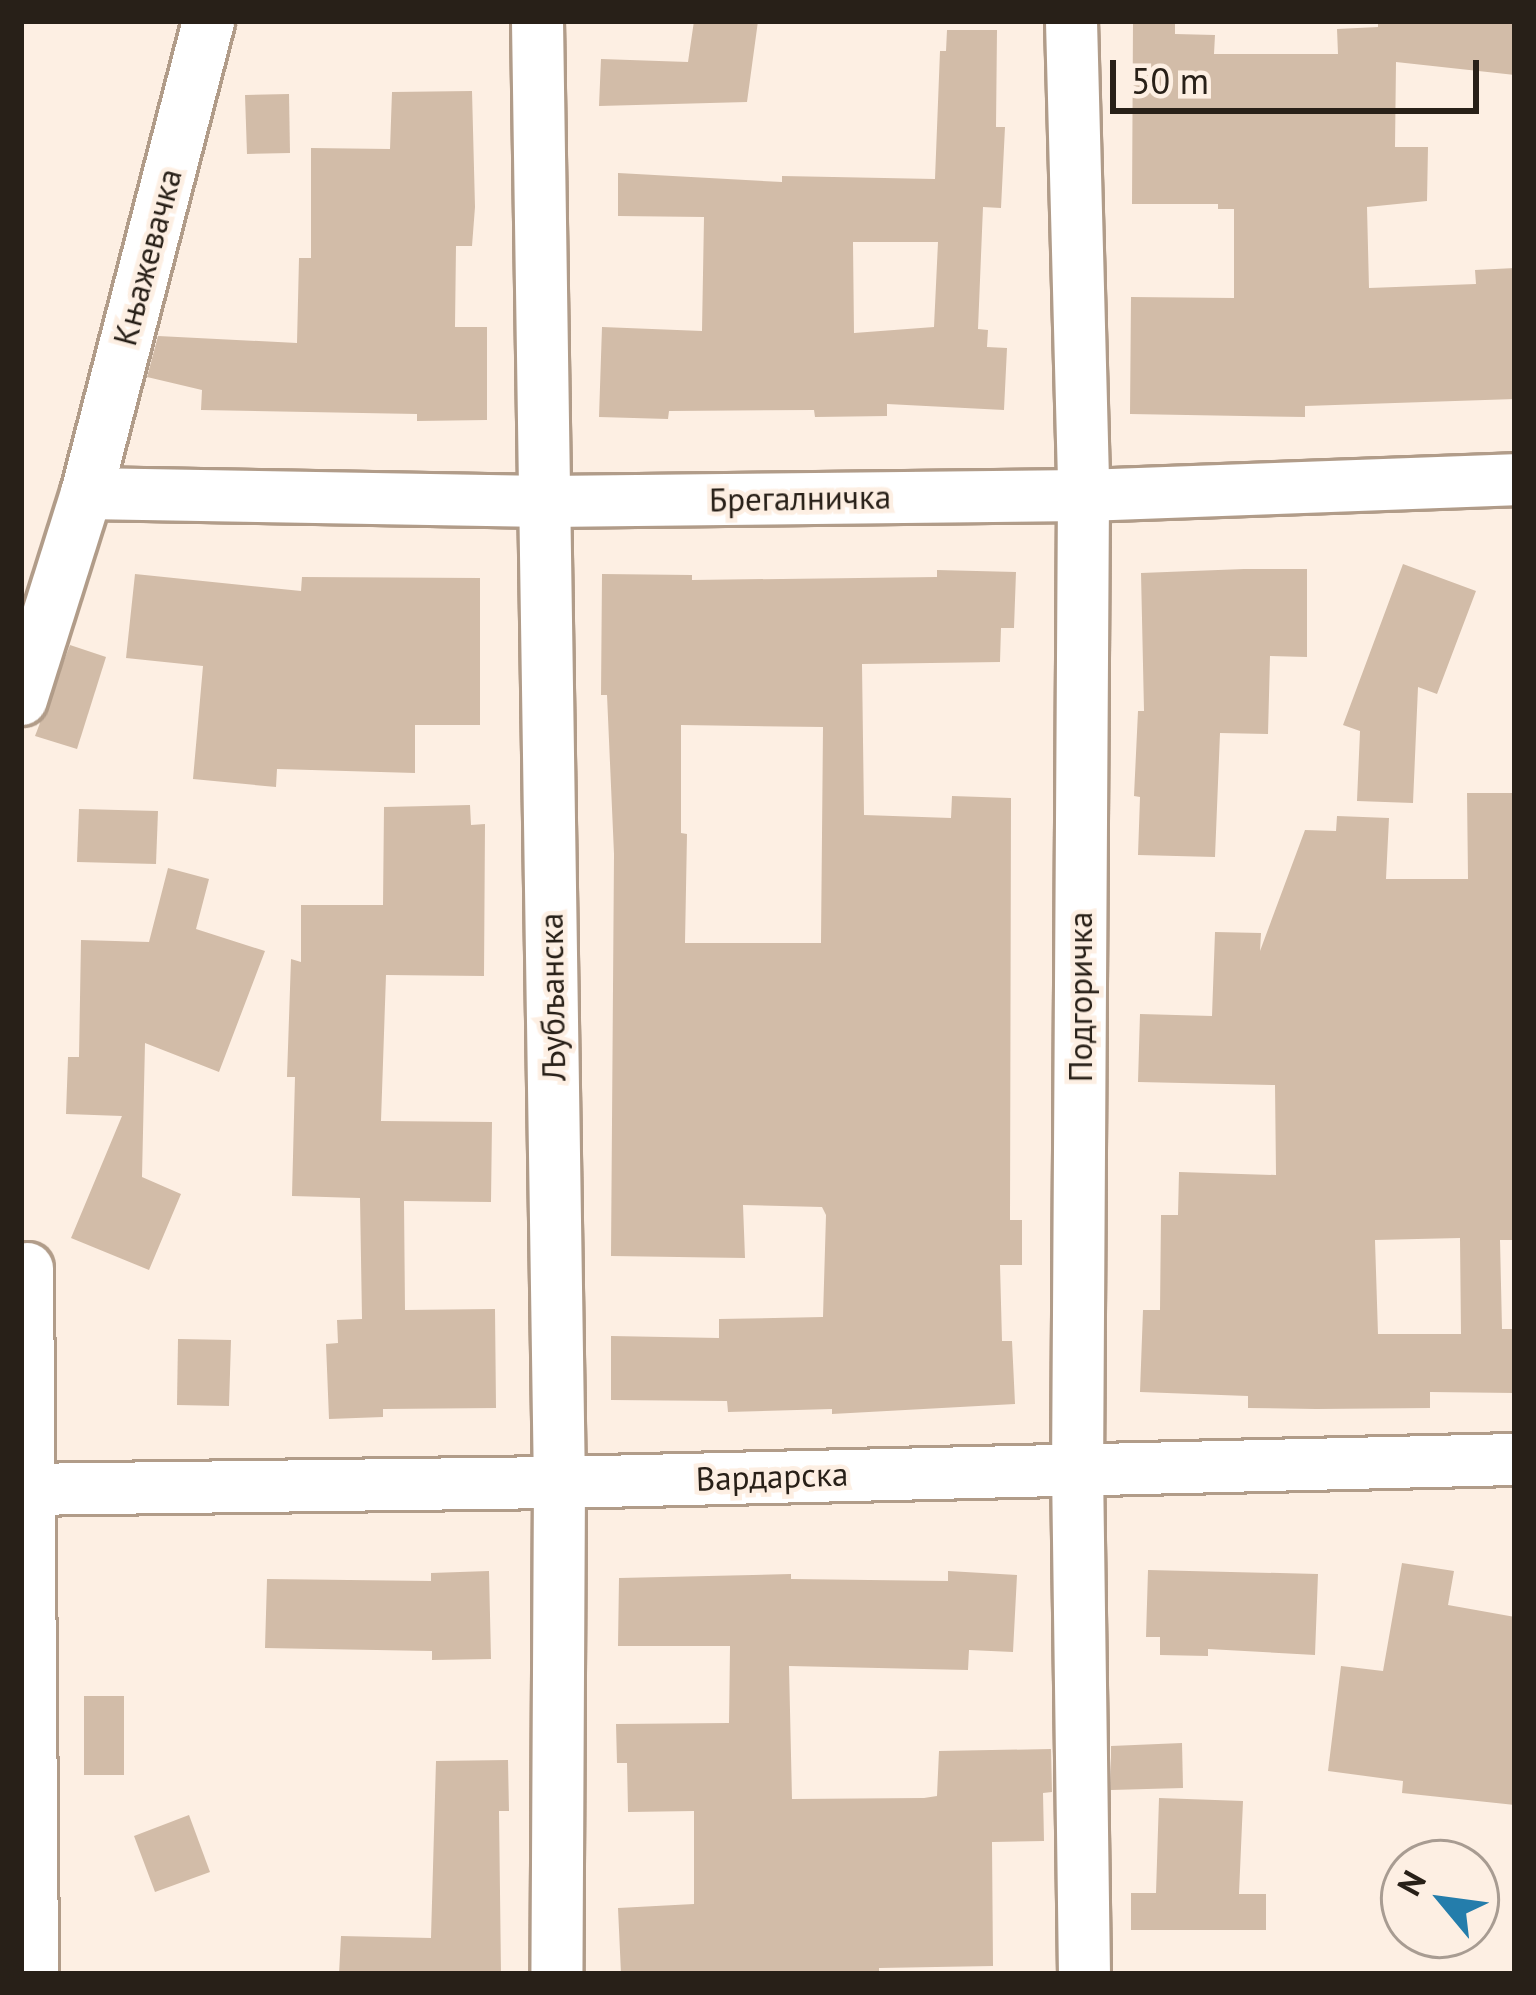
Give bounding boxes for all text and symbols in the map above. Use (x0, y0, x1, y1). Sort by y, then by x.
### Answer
scale bar (1116, 36, 1485, 110)
text: 50 m (1131, 57, 1209, 104)
street label: Књажевачка (104, 164, 190, 350)
street label: Брегалничка (709, 477, 891, 519)
street label: Подгоричка (1060, 912, 1100, 1082)
street label: Љубљанска (531, 913, 573, 1081)
street label: Вардарска (695, 1454, 849, 1498)
north arrow (1380, 1839, 1500, 1959)
text: N (1387, 1863, 1435, 1903)

